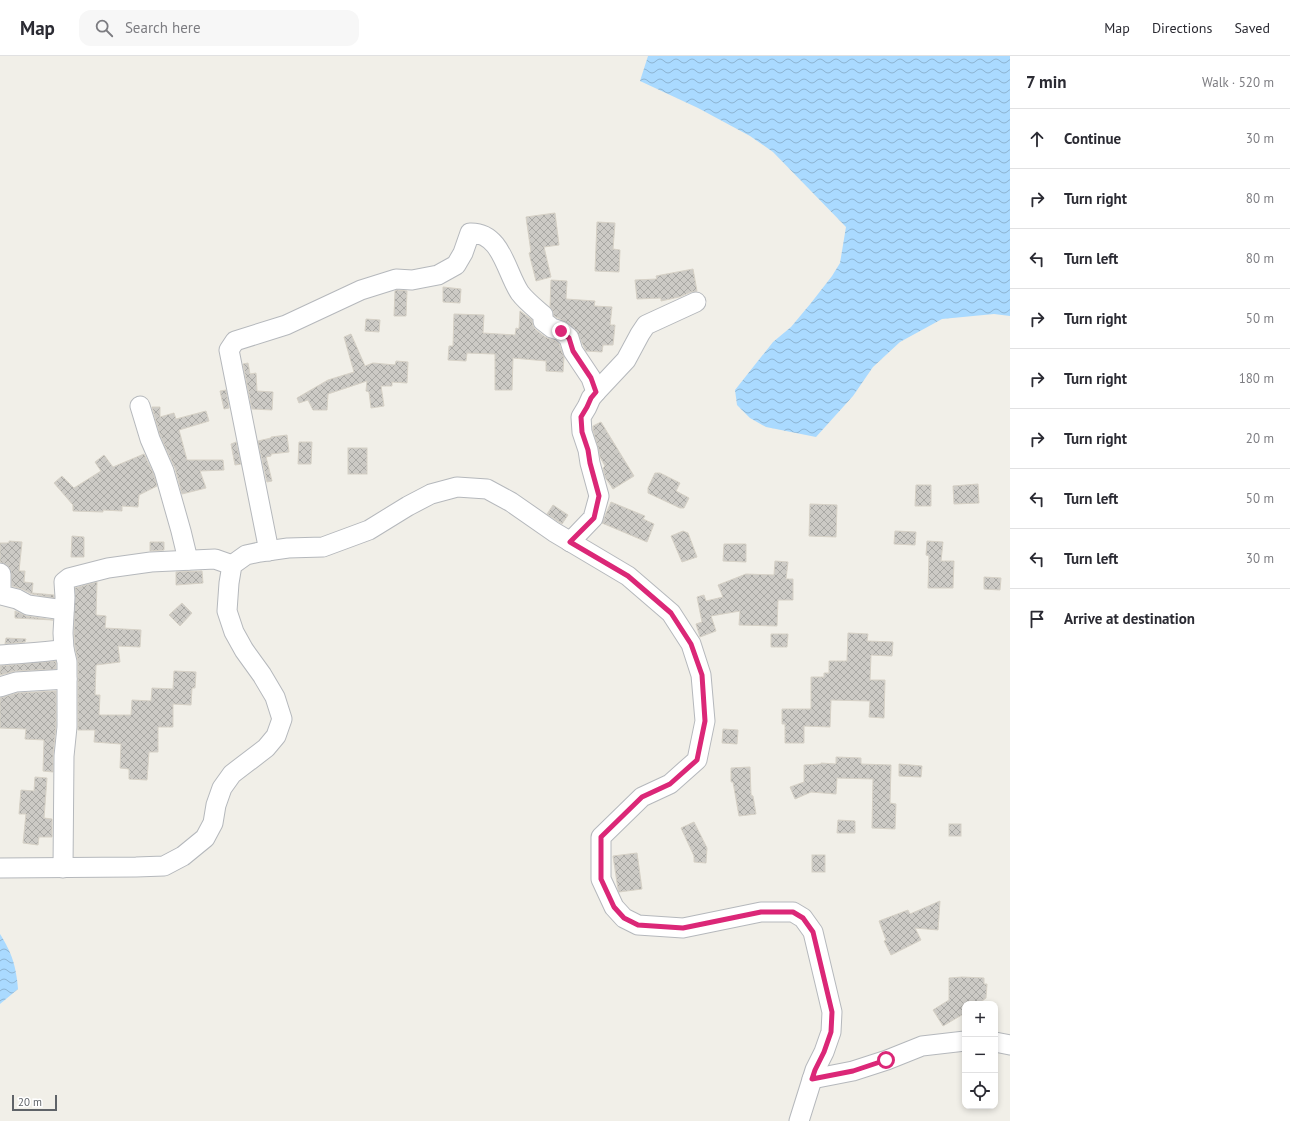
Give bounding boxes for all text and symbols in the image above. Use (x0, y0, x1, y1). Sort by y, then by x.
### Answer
search box (79, 10, 359, 46)
text: Map (20, 16, 55, 40)
icon: search (93, 17, 115, 39)
text: Search here (125, 18, 201, 37)
text: Map (1104, 19, 1130, 37)
text: Directions (1152, 19, 1212, 37)
text: Saved (1234, 19, 1270, 37)
text: 7 min (1026, 71, 1067, 93)
text: Walk · 520 m (1202, 74, 1274, 91)
icon: ahead (1026, 128, 1048, 150)
text: Continue (1064, 129, 1121, 148)
text: 30 m (1246, 130, 1274, 147)
icon: right (1026, 188, 1048, 210)
text: Turn right (1064, 189, 1127, 208)
text: 80 m (1246, 190, 1274, 207)
icon: left (1026, 248, 1048, 270)
text: Turn left (1064, 249, 1118, 268)
text: 80 m (1246, 250, 1274, 267)
icon: right (1026, 308, 1048, 330)
text: Turn right (1064, 309, 1127, 328)
text: 50 m (1246, 310, 1274, 327)
route end (552, 322, 570, 340)
icon: right (1026, 368, 1048, 390)
text: Turn right (1064, 369, 1127, 388)
text: 180 m (1239, 370, 1274, 387)
icon: right (1026, 428, 1048, 450)
text: Turn right (1064, 429, 1127, 448)
text: 20 m (1246, 430, 1274, 447)
icon: left (1026, 488, 1048, 510)
text: Turn left (1064, 489, 1118, 508)
text: 50 m (1246, 490, 1274, 507)
icon: left (1026, 548, 1048, 570)
text: Turn left (1064, 549, 1118, 568)
text: 30 m (1246, 550, 1274, 567)
icon: arrive (1026, 608, 1048, 630)
text: Arrive at destination (1064, 609, 1195, 628)
map controls (962, 1001, 998, 1109)
button: + (962, 1001, 998, 1037)
button: − (962, 1037, 998, 1073)
route start (877, 1051, 895, 1069)
button: locate (962, 1073, 998, 1109)
scale bar (12, 1093, 57, 1112)
text: 20 m (18, 1095, 42, 1109)

